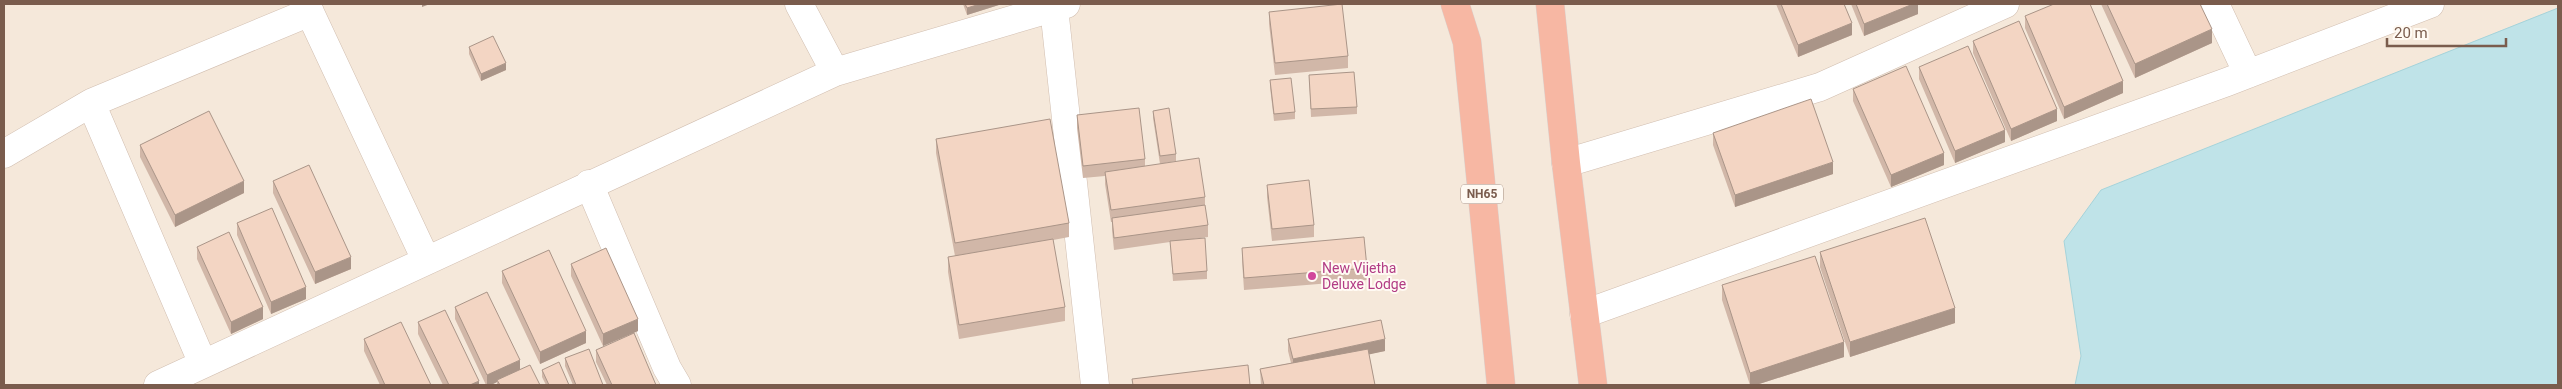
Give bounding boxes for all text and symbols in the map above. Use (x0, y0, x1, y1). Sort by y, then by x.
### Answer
scale bar (2387, 15, 2506, 47)
text: 20 m (2394, 24, 2428, 42)
road number: NH65 (1461, 184, 1503, 203)
place label: New Vijetha Deluxe Lodge (1322, 260, 1406, 292)
marker: New Vijetha Deluxe Lodge (1306, 270, 1318, 282)

